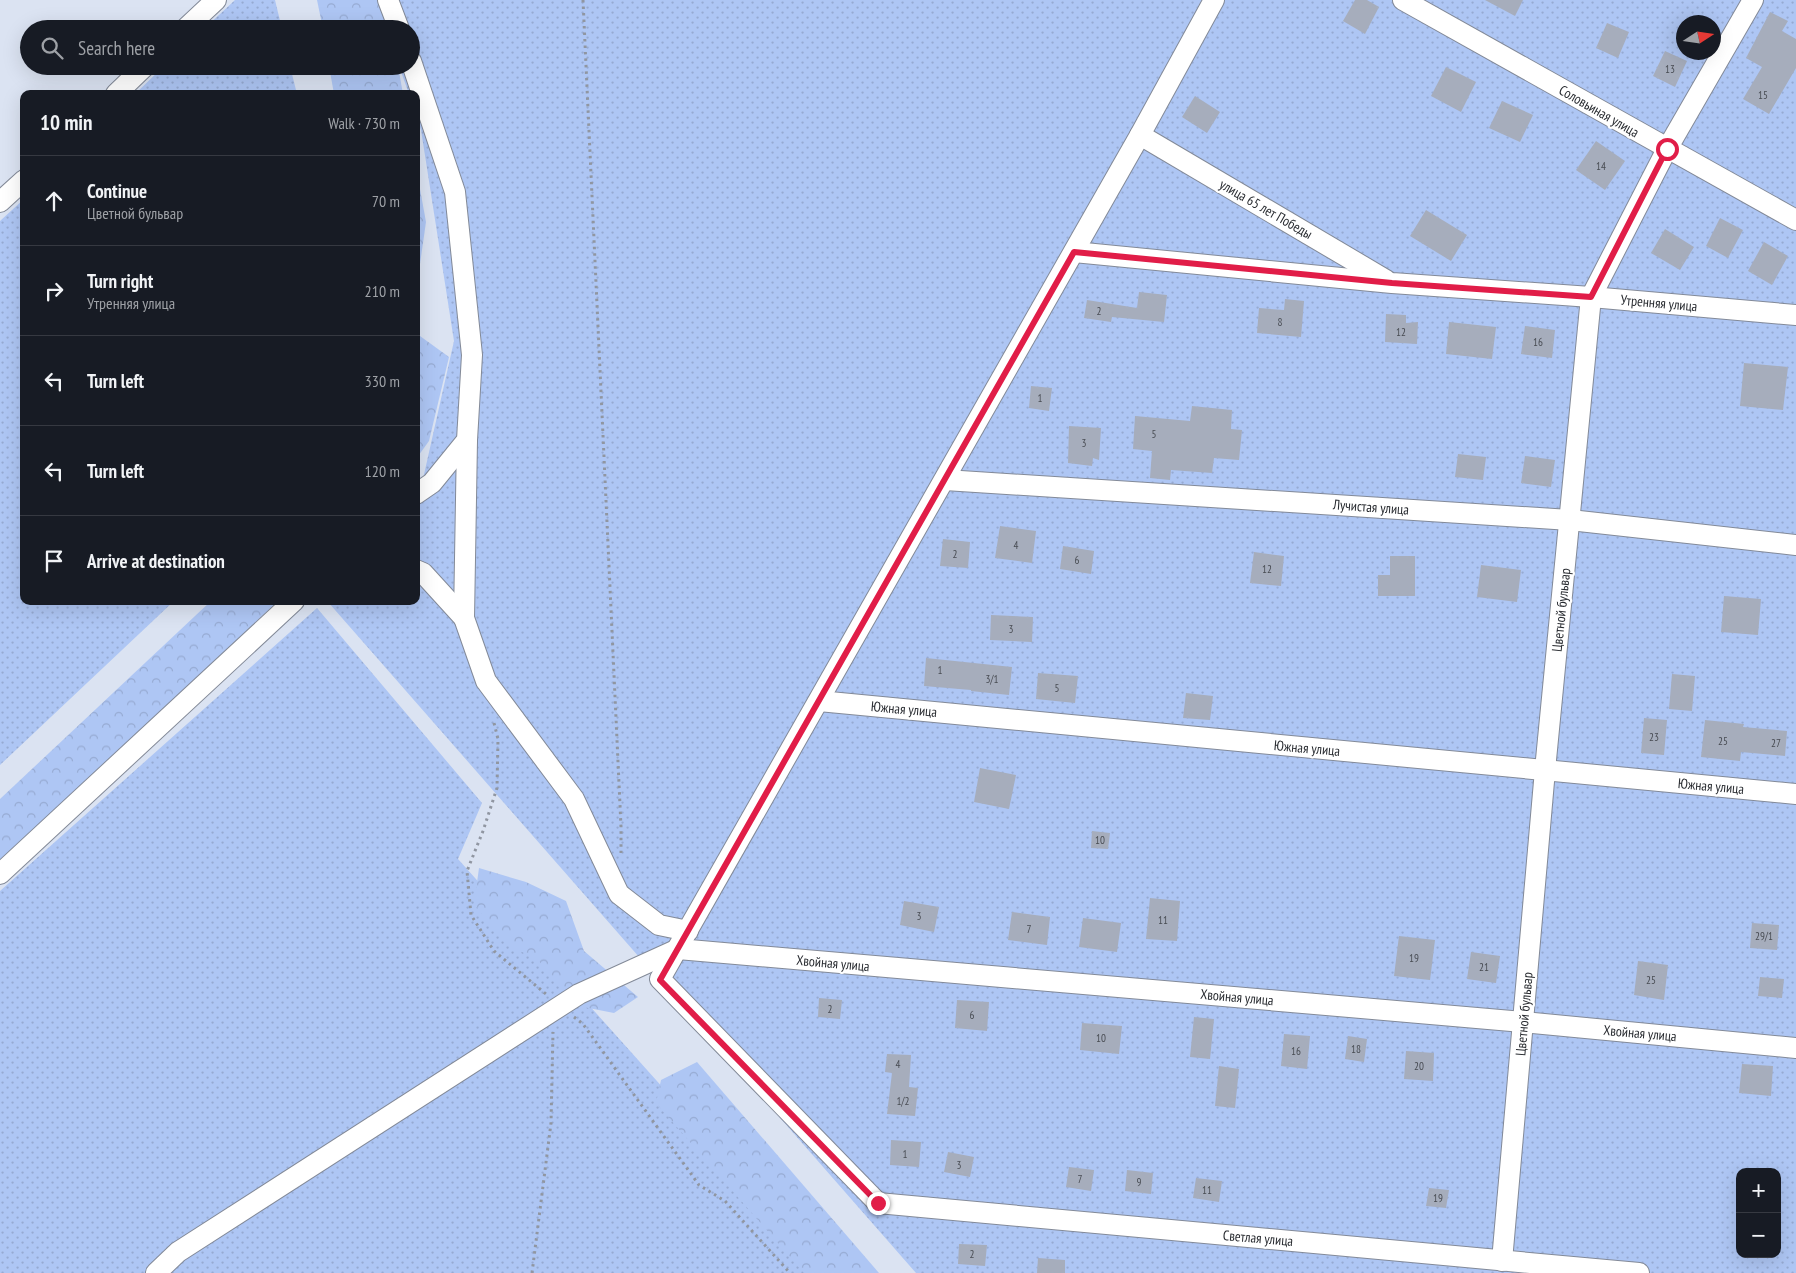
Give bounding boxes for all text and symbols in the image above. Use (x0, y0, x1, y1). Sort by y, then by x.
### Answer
north arrow (1676, 15, 1721, 60)
search box (20, 20, 420, 75)
icon: search (38, 34, 66, 62)
text: Search here (78, 36, 155, 60)
house number: 13 (1665, 62, 1675, 76)
street label: Соловьиная улица (1556, 81, 1642, 141)
house number: 15 (1758, 88, 1768, 102)
text: 10 min (40, 109, 92, 136)
text: Walk · 730 m (328, 113, 400, 133)
route start (1656, 138, 1679, 161)
house number: 14 (1596, 159, 1606, 173)
street label: улица 65 лет Победы (1216, 175, 1316, 243)
text: Continue (87, 179, 147, 203)
icon: ahead (40, 187, 68, 215)
text: 70 m (372, 191, 400, 211)
text: Цветной бульвар (87, 203, 183, 223)
text: Turn right (87, 269, 153, 293)
icon: right (40, 277, 68, 305)
text: 210 m (365, 281, 400, 301)
street label: Утренняя улица (1620, 291, 1698, 315)
text: Утренняя улица (87, 293, 175, 313)
house number: 2 (1097, 304, 1102, 318)
house number: 8 (1278, 315, 1283, 329)
house number: 12 (1396, 325, 1406, 339)
house number: 16 (1533, 335, 1543, 349)
icon: left (40, 367, 68, 395)
text: Turn left (87, 369, 144, 393)
text: 330 m (365, 371, 400, 391)
house number: 1 (1038, 391, 1043, 405)
house number: 5 (1152, 427, 1157, 441)
house number: 3 (1082, 436, 1087, 450)
icon: left (40, 457, 68, 485)
text: Turn left (87, 459, 144, 483)
text: 120 m (365, 461, 400, 481)
street label: Лучистая улица (1331, 495, 1410, 519)
house number: 4 (1014, 538, 1019, 552)
icon: arrive (40, 547, 68, 575)
house number: 2 (953, 547, 958, 561)
text: Arrive at destination (87, 549, 225, 573)
house number: 6 (1075, 553, 1080, 567)
house number: 12 (1262, 562, 1272, 576)
street label: Цветной бульвар (1548, 567, 1574, 653)
house number: 3 (1009, 622, 1014, 636)
house number: 1 (938, 663, 943, 677)
house number: 3/1 (985, 672, 999, 686)
house number: 5 (1055, 681, 1060, 695)
street label: Южная улица (870, 697, 938, 721)
house number: 23 (1649, 730, 1659, 744)
house number: 25 (1718, 734, 1728, 748)
street label: Южная улица (1273, 736, 1341, 760)
house number: 27 (1771, 736, 1781, 750)
street label: Южная улица (1677, 774, 1745, 798)
house number: 10 (1095, 833, 1105, 847)
house number: 3 (917, 909, 922, 923)
house number: 11 (1158, 913, 1168, 927)
house number: 7 (1027, 922, 1032, 936)
house number: 29/1 (1755, 929, 1773, 943)
street label: Хвойная улица (796, 951, 870, 975)
house number: 19 (1409, 951, 1419, 965)
house number: 21 (1479, 960, 1489, 974)
street label: Цветной бульвар (1511, 971, 1537, 1057)
house number: 25 (1646, 973, 1656, 987)
street label: Хвойная улица (1200, 985, 1274, 1009)
house number: 2 (828, 1002, 833, 1016)
house number: 6 (970, 1008, 975, 1022)
street label: Хвойная улица (1603, 1021, 1677, 1045)
house number: 10 (1096, 1031, 1106, 1045)
house number: 18 (1351, 1042, 1361, 1056)
house number: 16 (1291, 1044, 1301, 1058)
house number: 4 (896, 1057, 901, 1071)
house number: 20 (1414, 1059, 1424, 1073)
house number: 1/2 (896, 1094, 910, 1108)
house number: 1 (903, 1147, 908, 1161)
house number: 3 (957, 1158, 962, 1172)
map controls (1736, 1168, 1781, 1258)
button: + (1736, 1168, 1781, 1213)
house number: 7 (1078, 1172, 1083, 1186)
house number: 9 (1137, 1175, 1142, 1189)
house number: 11 (1202, 1183, 1212, 1197)
house number: 19 (1433, 1191, 1443, 1205)
route end (867, 1192, 890, 1215)
button: − (1736, 1213, 1781, 1258)
street label: Светлая улица (1222, 1226, 1294, 1250)
house number: 2 (970, 1247, 975, 1261)

